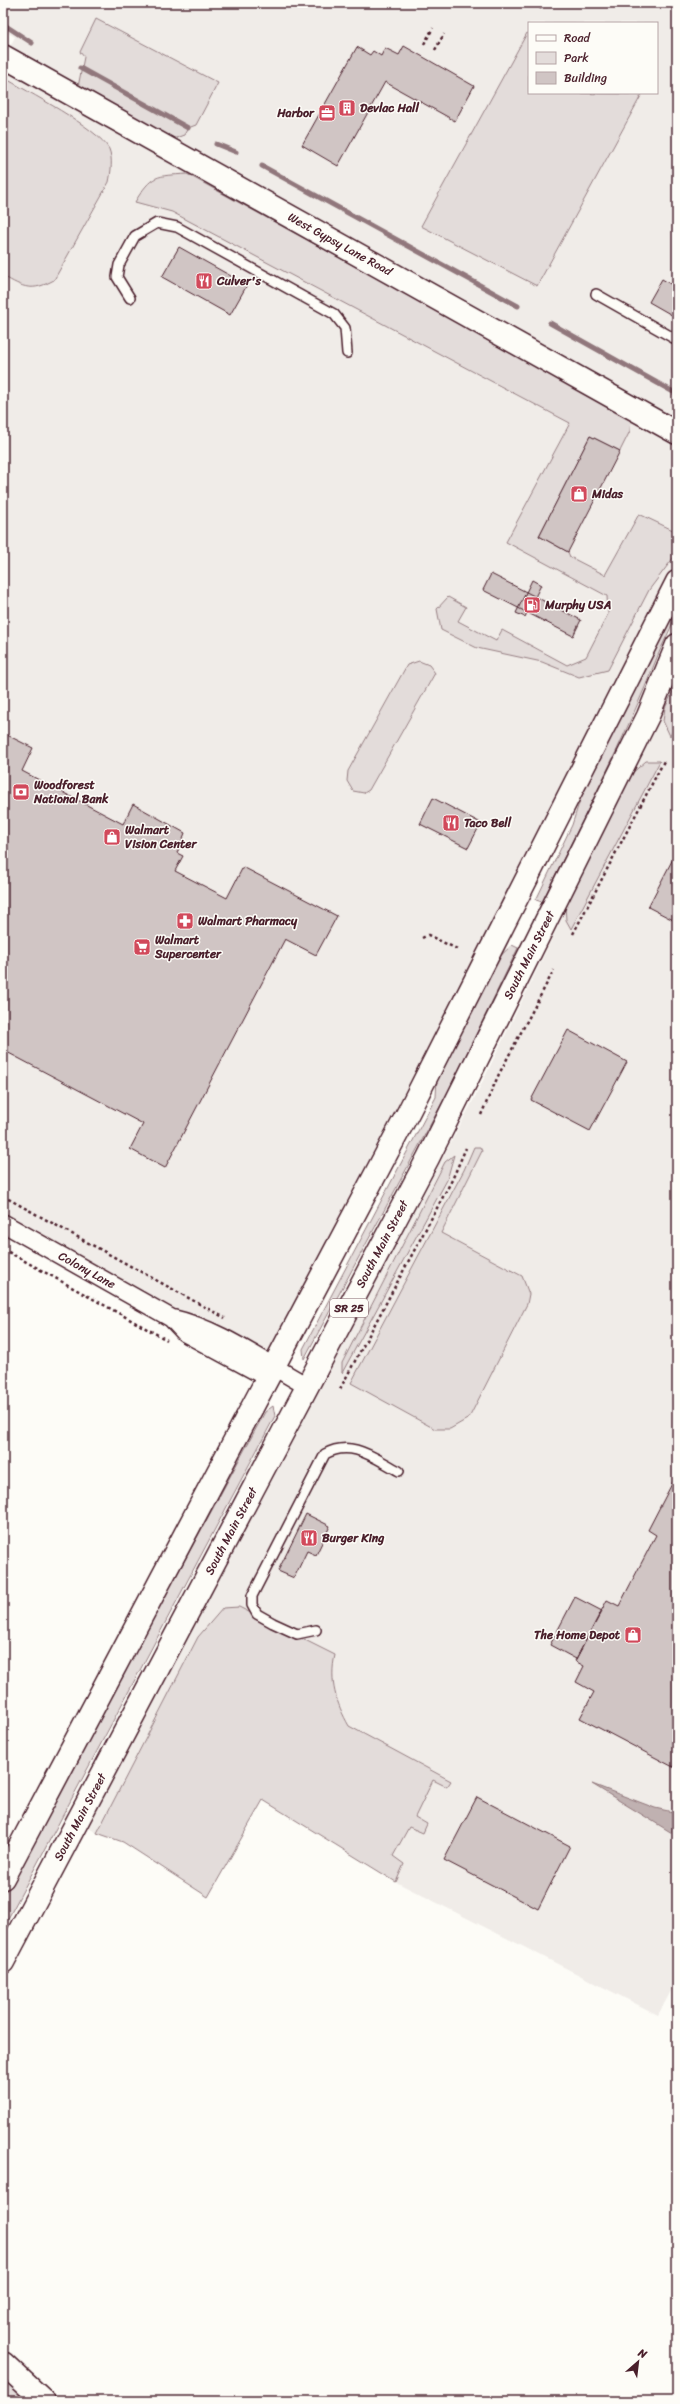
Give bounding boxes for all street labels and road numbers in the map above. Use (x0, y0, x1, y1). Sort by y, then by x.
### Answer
street label: West Gypsy Lane Road (284, 206, 397, 282)
street label: South Main Street (497, 906, 561, 1003)
street label: South Main Street (349, 1195, 415, 1292)
street label: Colony Lane (54, 1245, 120, 1295)
road number: SR 25 (330, 1299, 368, 1317)
street label: South Main Street (198, 1482, 264, 1579)
street label: South Main Street (47, 1768, 113, 1865)

